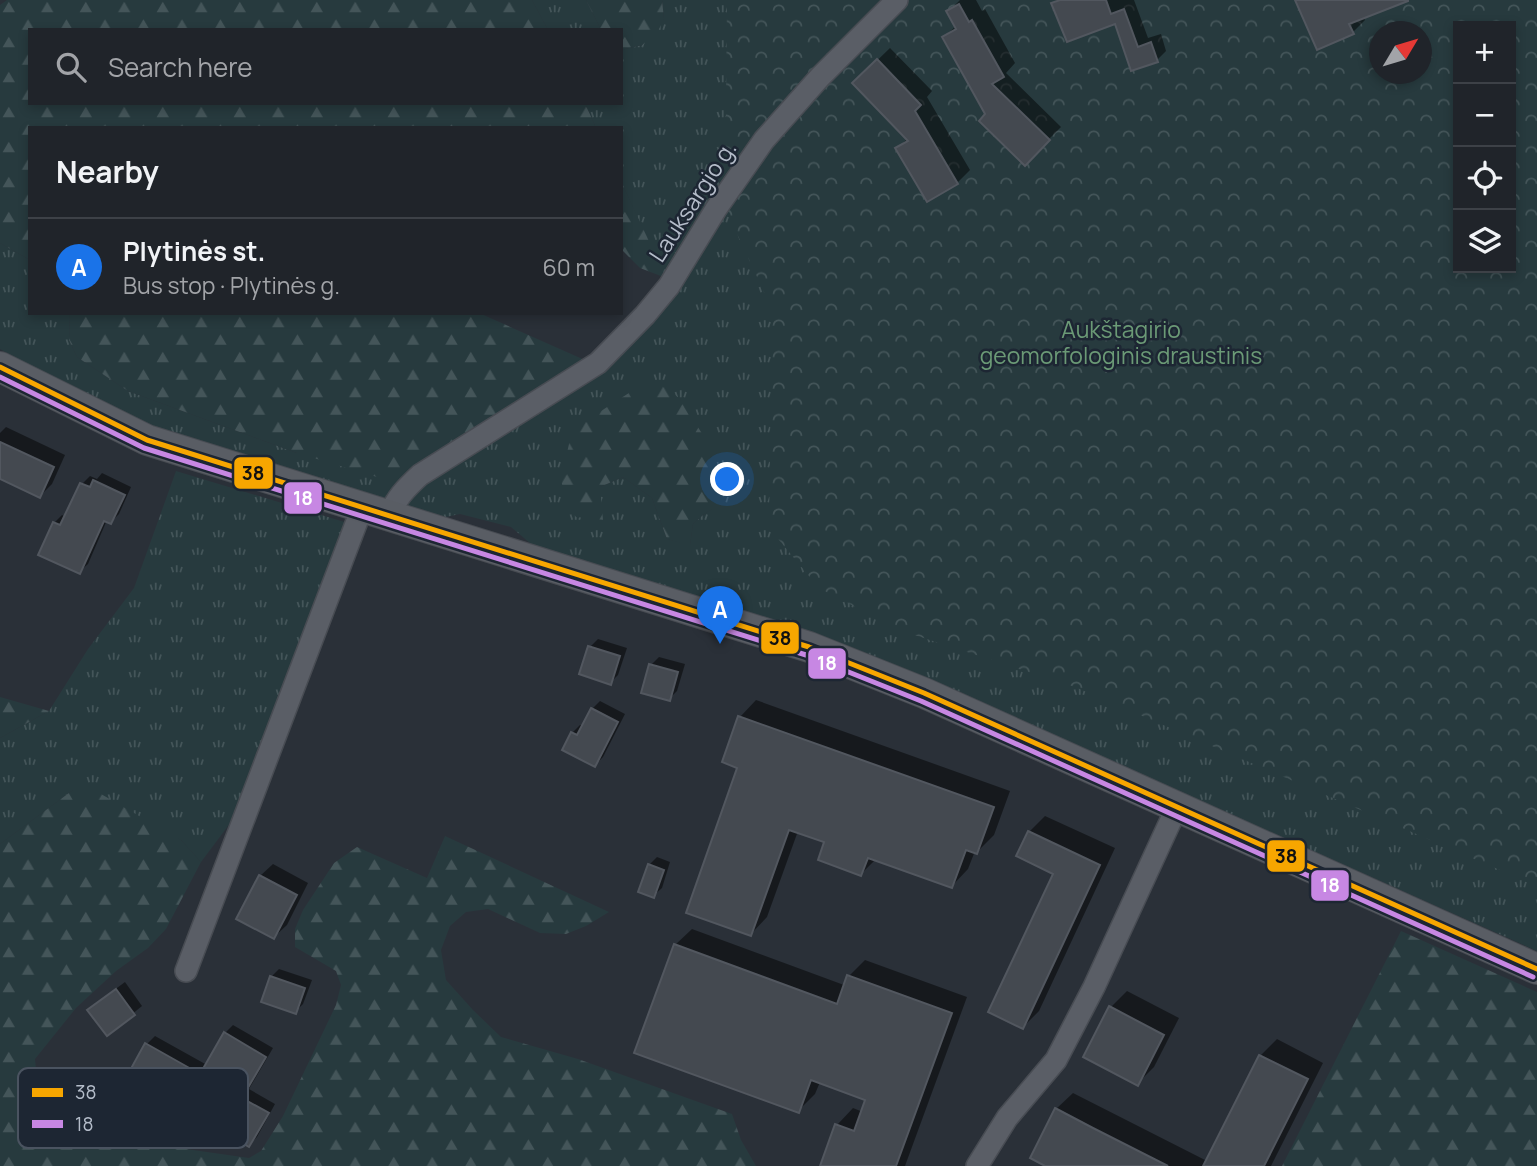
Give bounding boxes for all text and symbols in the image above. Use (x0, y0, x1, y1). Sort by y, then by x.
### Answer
north arrow (1369, 21, 1432, 84)
map controls (1453, 21, 1516, 273)
button: + (1453, 21, 1516, 84)
search box (28, 28, 623, 105)
icon: search (52, 48, 90, 86)
text: Search here (108, 49, 253, 85)
button: − (1453, 84, 1516, 147)
street label: Lauksargio g. (641, 134, 743, 268)
button: locate (1453, 147, 1516, 210)
text: Nearby (56, 151, 159, 192)
button: layers (1453, 210, 1516, 273)
text: Plytinės st. (123, 233, 265, 269)
text: A (71, 251, 87, 283)
text: 60 m (543, 251, 595, 283)
text: Bus stop · Plytinės g. (123, 269, 340, 301)
park label: Aukštagirio geomorfologinis draustinis (980, 313, 1262, 371)
line badge: 38 (233, 456, 274, 490)
text: 38 (242, 460, 264, 486)
your location (710, 462, 744, 496)
line badge: 18 (283, 481, 323, 515)
text: 18 (293, 485, 313, 511)
pin: A (697, 586, 743, 644)
line badge: 38 (760, 621, 800, 655)
text: 38 (769, 625, 791, 651)
line badge: 18 (807, 647, 847, 680)
text: 18 (817, 650, 837, 676)
line badge: 38 (1266, 839, 1306, 873)
text: 38 (1275, 843, 1297, 869)
line badge: 18 (1310, 869, 1350, 902)
text: 18 (1320, 872, 1340, 898)
legend (18, 1068, 248, 1148)
text: 38 (75, 1079, 97, 1105)
text: 18 (75, 1111, 93, 1137)

